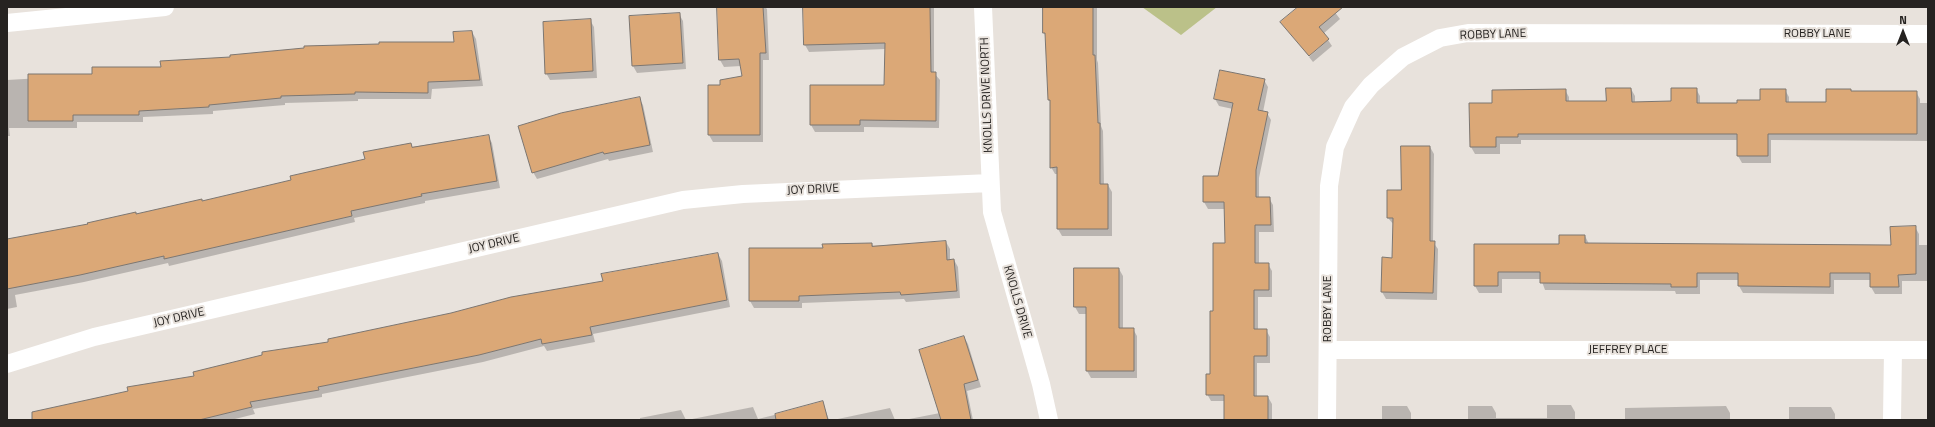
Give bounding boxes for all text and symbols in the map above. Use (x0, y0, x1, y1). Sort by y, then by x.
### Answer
north arrow (1883, 12, 1923, 52)
text: N (1899, 12, 1907, 28)
street label: ROBBY LANE (1459, 27, 1527, 43)
street label: ROBBY LANE (1784, 27, 1850, 41)
street label: KNOLLS DRIVE NORTH (978, 37, 996, 153)
street label: JOY DRIVE (787, 181, 839, 199)
street label: JOY DRIVE (467, 231, 521, 257)
street label: KNOLLS DRIVE (1000, 264, 1034, 340)
street label: ROBBY LANE (1321, 276, 1335, 342)
street label: JOY DRIVE (152, 305, 206, 331)
street label: JEFFREY PLACE (1589, 343, 1667, 357)

